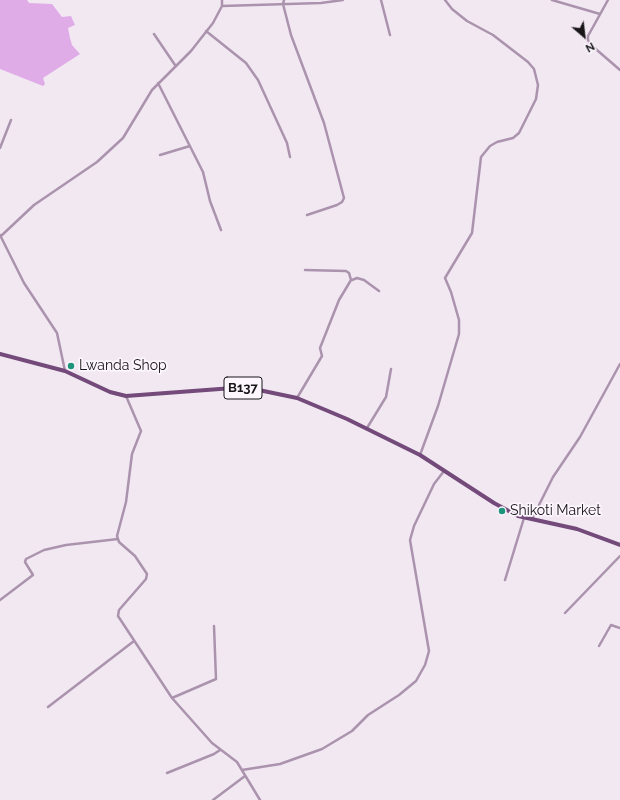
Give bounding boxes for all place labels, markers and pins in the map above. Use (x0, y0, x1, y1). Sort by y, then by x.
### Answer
place label: Lwanda Shop (79, 358, 167, 374)
marker: Lwanda Shop (66, 361, 76, 371)
place label: Shikoti Market (510, 503, 601, 519)
marker: Shikoti Market (497, 506, 507, 516)

